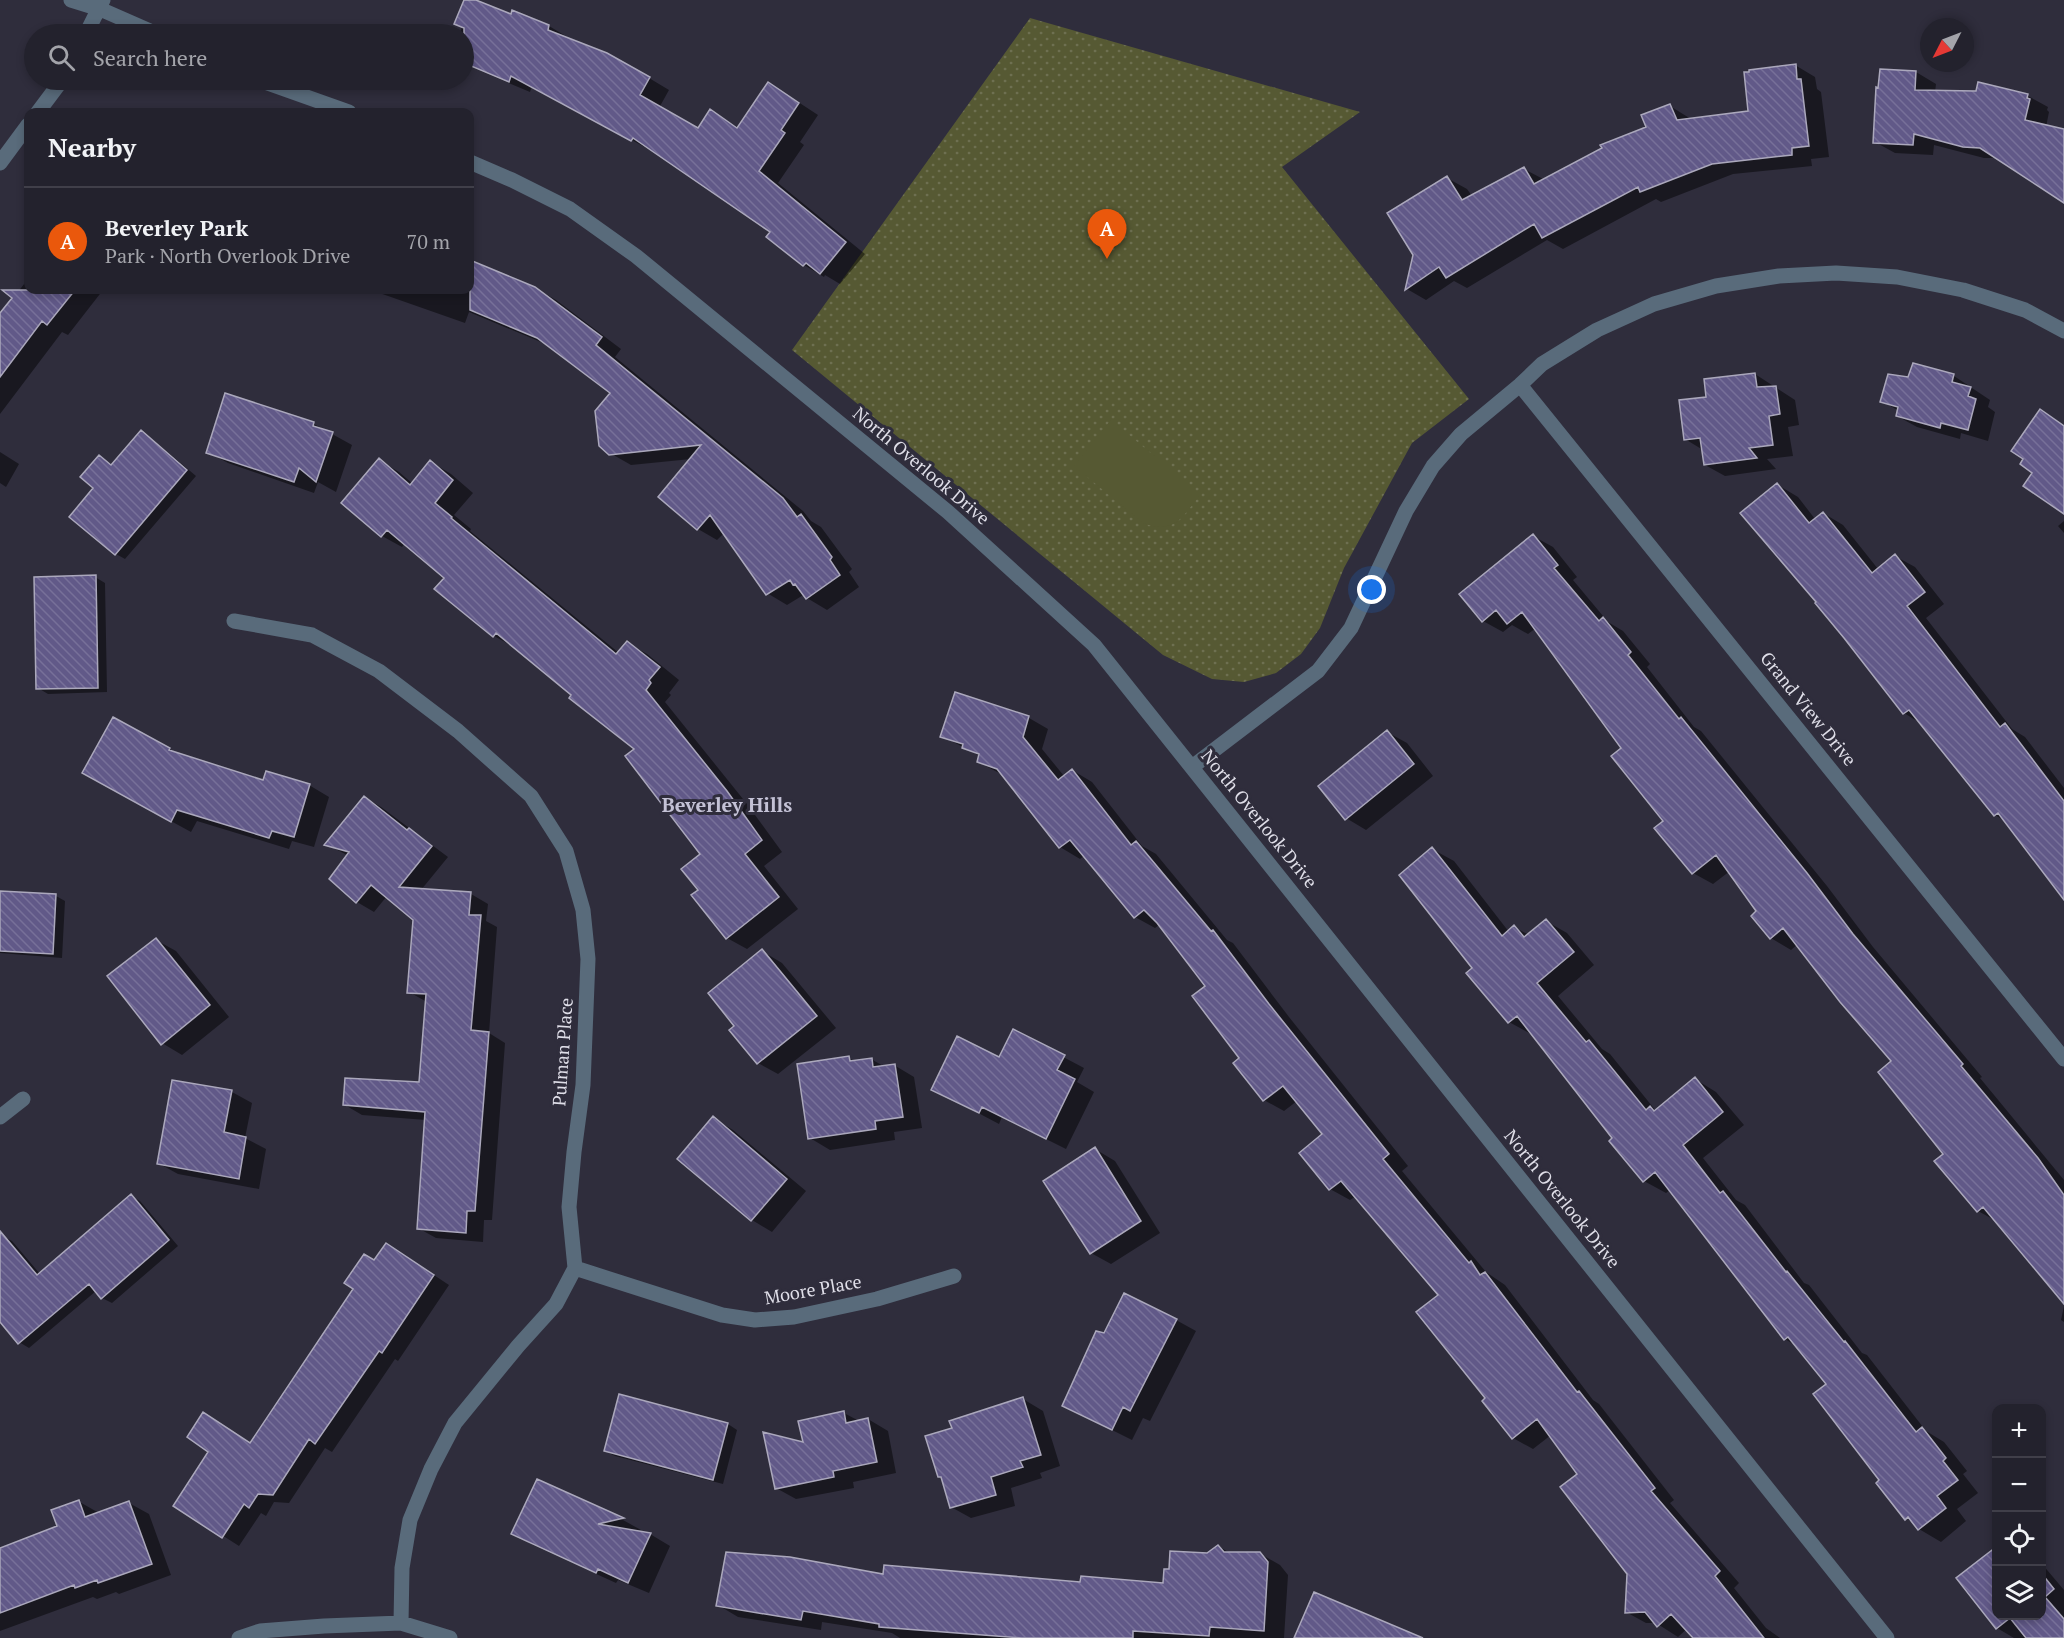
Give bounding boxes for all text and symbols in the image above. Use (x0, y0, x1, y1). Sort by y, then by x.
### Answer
north arrow (1920, 18, 1974, 72)
search box (24, 24, 474, 90)
icon: search (45, 41, 78, 74)
text: Search here (93, 43, 207, 72)
text: Nearby (48, 130, 136, 164)
pin: A (1088, 210, 1126, 259)
text: Beverley Park (105, 213, 248, 242)
text: A (60, 228, 75, 255)
text: 70 m (407, 228, 450, 255)
text: Park · North Overlook Drive (105, 242, 350, 269)
street label: North Overlook Drive (848, 401, 995, 530)
your location (1357, 575, 1386, 604)
street label: Grand View Drive (1755, 646, 1862, 770)
street label: North Overlook Drive (1196, 744, 1323, 893)
district label: Beverley Hills (662, 791, 792, 818)
street label: Pulman Place (546, 997, 578, 1107)
street label: North Overlook Drive (1499, 1124, 1626, 1273)
street label: Moore Place (762, 1269, 863, 1309)
map controls (1992, 1404, 2046, 1620)
button: + (1992, 1404, 2046, 1458)
button: − (1992, 1458, 2046, 1512)
button: locate (1992, 1512, 2046, 1566)
button: layers (1992, 1566, 2046, 1620)

